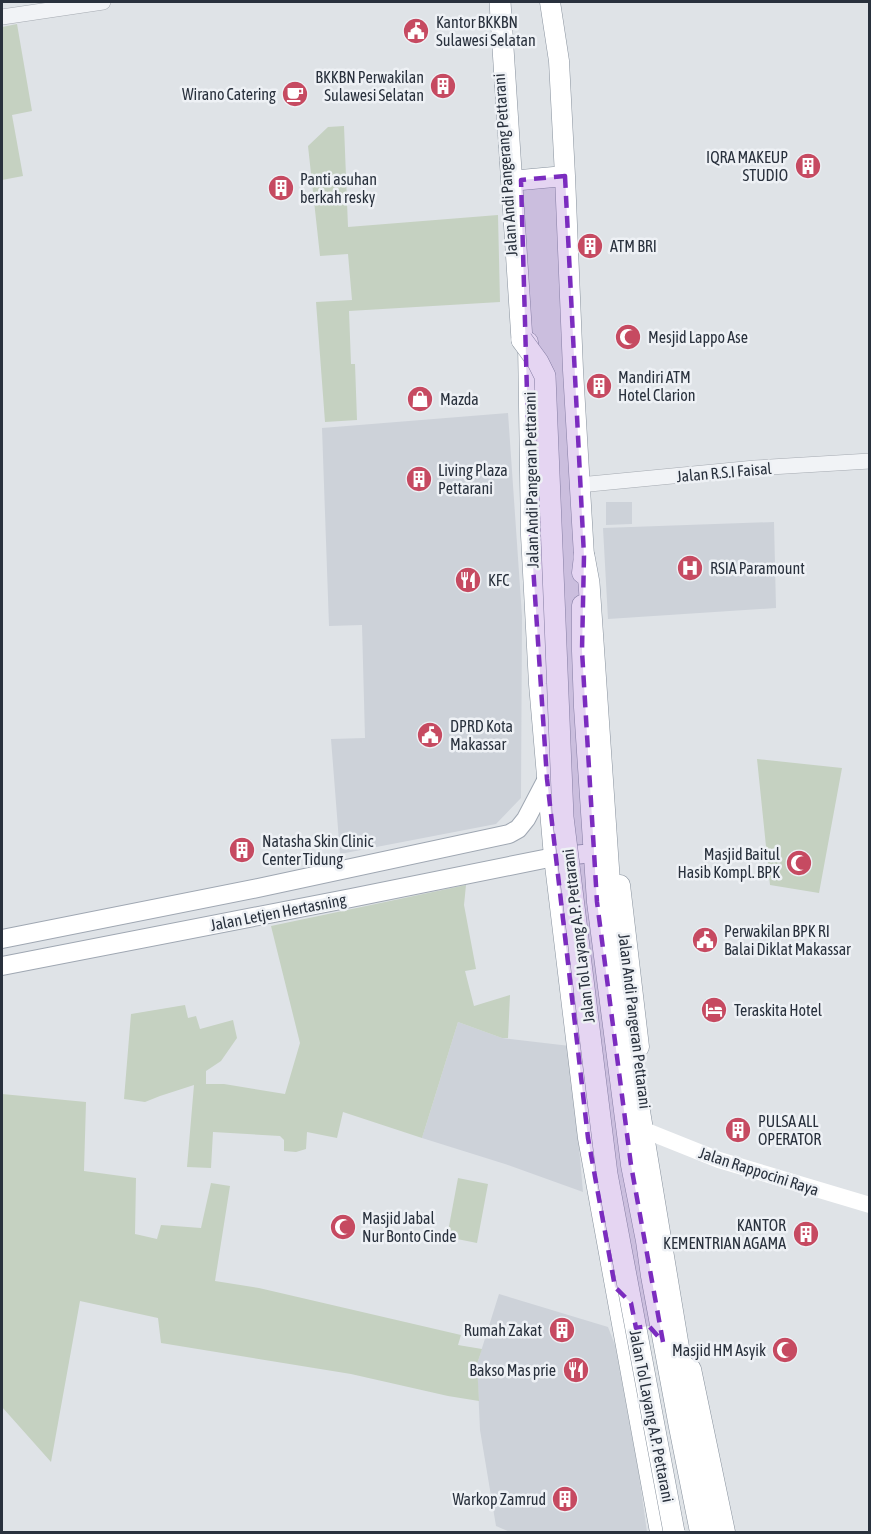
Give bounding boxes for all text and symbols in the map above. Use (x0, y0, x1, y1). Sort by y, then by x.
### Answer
place label: Kantor BKKBN Sulawesi Selatan (436, 13, 536, 49)
public building icon: Kantor BKKBN Sulawesi Selatan (401, 16, 431, 46)
place label: BKKBN Perwakilan Sulawesi Selatan (315, 68, 424, 104)
building icon: BKKBN Perwakilan Sulawesi Selatan (428, 71, 458, 101)
street label: Jalan Andi Pangerang Pettarani (490, 73, 521, 257)
cafe icon: Wirano Catering (280, 79, 310, 109)
place label: Wirano Catering (182, 85, 276, 104)
place label: IQRA MAKEUP STUDIO (706, 148, 788, 184)
building icon: IQRA MAKEUP STUDIO (793, 151, 823, 181)
place label: Panti asuhan berkah resky (300, 170, 377, 207)
building icon: Panti asuhan berkah resky (266, 173, 296, 203)
building icon: ATM BRI (575, 231, 605, 261)
place label: ATM BRI (610, 237, 657, 255)
mosque icon: Mesjid Lappo Ase (613, 322, 643, 352)
place label: Mesjid Lappo Ase (648, 328, 748, 347)
place label: Mandiri ATM Hotel Clarion (618, 368, 696, 404)
building icon: Mandiri ATM Hotel Clarion (584, 371, 614, 401)
shop icon: Mazda (405, 384, 435, 414)
place label: Mazda (440, 390, 479, 408)
street label: Jalan Andi Pangeran Pettarani (520, 392, 543, 568)
street label: Jalan R.S.I Faisal (676, 459, 773, 485)
place label: Living Plaza Pettarani (438, 461, 508, 497)
building icon: Living Plaza Pettarani (404, 464, 434, 494)
hospital icon: RSIA Paramount (675, 553, 705, 583)
place label: RSIA Paramount (710, 559, 805, 577)
restaurant icon: KFC (453, 565, 483, 595)
place label: KFC (488, 571, 510, 589)
place label: DPRD Kota Makassar (450, 717, 513, 753)
public building icon: DPRD Kota Makassar (415, 720, 445, 750)
place label: Natasha Skin Clinic Center Tidung (262, 832, 373, 869)
building icon: Natasha Skin Clinic Center Tidung (227, 835, 257, 865)
place label: Masjid Baitul Hasib Kompl. BPK (677, 845, 781, 882)
street label: Jalan Tol Layang A.P. Pettarani (558, 848, 599, 1024)
mosque icon: Masjid Baitul Hasib Kompl. BPK (784, 848, 814, 878)
street label: Jalan Letjen Hertasning (209, 890, 348, 935)
place label: Perwakilan BPK RI Balai Diklat Makassar (724, 922, 851, 958)
public building icon: Perwakilan BPK RI Balai Diklat Makassar (690, 925, 720, 955)
street label: Jalan Andi Pangeran Pettarani (614, 932, 655, 1110)
hotel icon: Teraskita Hotel (699, 995, 729, 1025)
place label: Teraskita Hotel (734, 1001, 823, 1019)
place label: PULSA ALL OPERATOR (758, 1112, 821, 1148)
building icon: PULSA ALL OPERATOR (723, 1115, 753, 1145)
street label: Jalan Rappocini Raya (697, 1143, 821, 1200)
place label: Masjid Jabal Nur Bonto Cinde (362, 1209, 457, 1245)
mosque icon: Masjid Jabal Nur Bonto Cinde (328, 1212, 358, 1242)
place label: KANTOR KEMENTRIAN AGAMA (663, 1216, 786, 1252)
building icon: KANTOR KEMENTRIAN AGAMA (791, 1219, 821, 1249)
building icon: Rumah Zakat (547, 1315, 577, 1345)
place label: Rumah Zakat (464, 1321, 542, 1339)
street label: Jalan Tol Layang A.P. Pettarani (625, 1328, 678, 1504)
mosque icon: Masjid HM Asyik (770, 1335, 800, 1365)
place label: Masjid HM Asyik (672, 1341, 766, 1360)
restaurant icon: Bakso Mas prie (561, 1355, 591, 1385)
place label: Bakso Mas prie (469, 1361, 556, 1380)
building icon: Warkop Zamrud (550, 1484, 580, 1514)
place label: Warkop Zamrud (453, 1490, 546, 1509)

